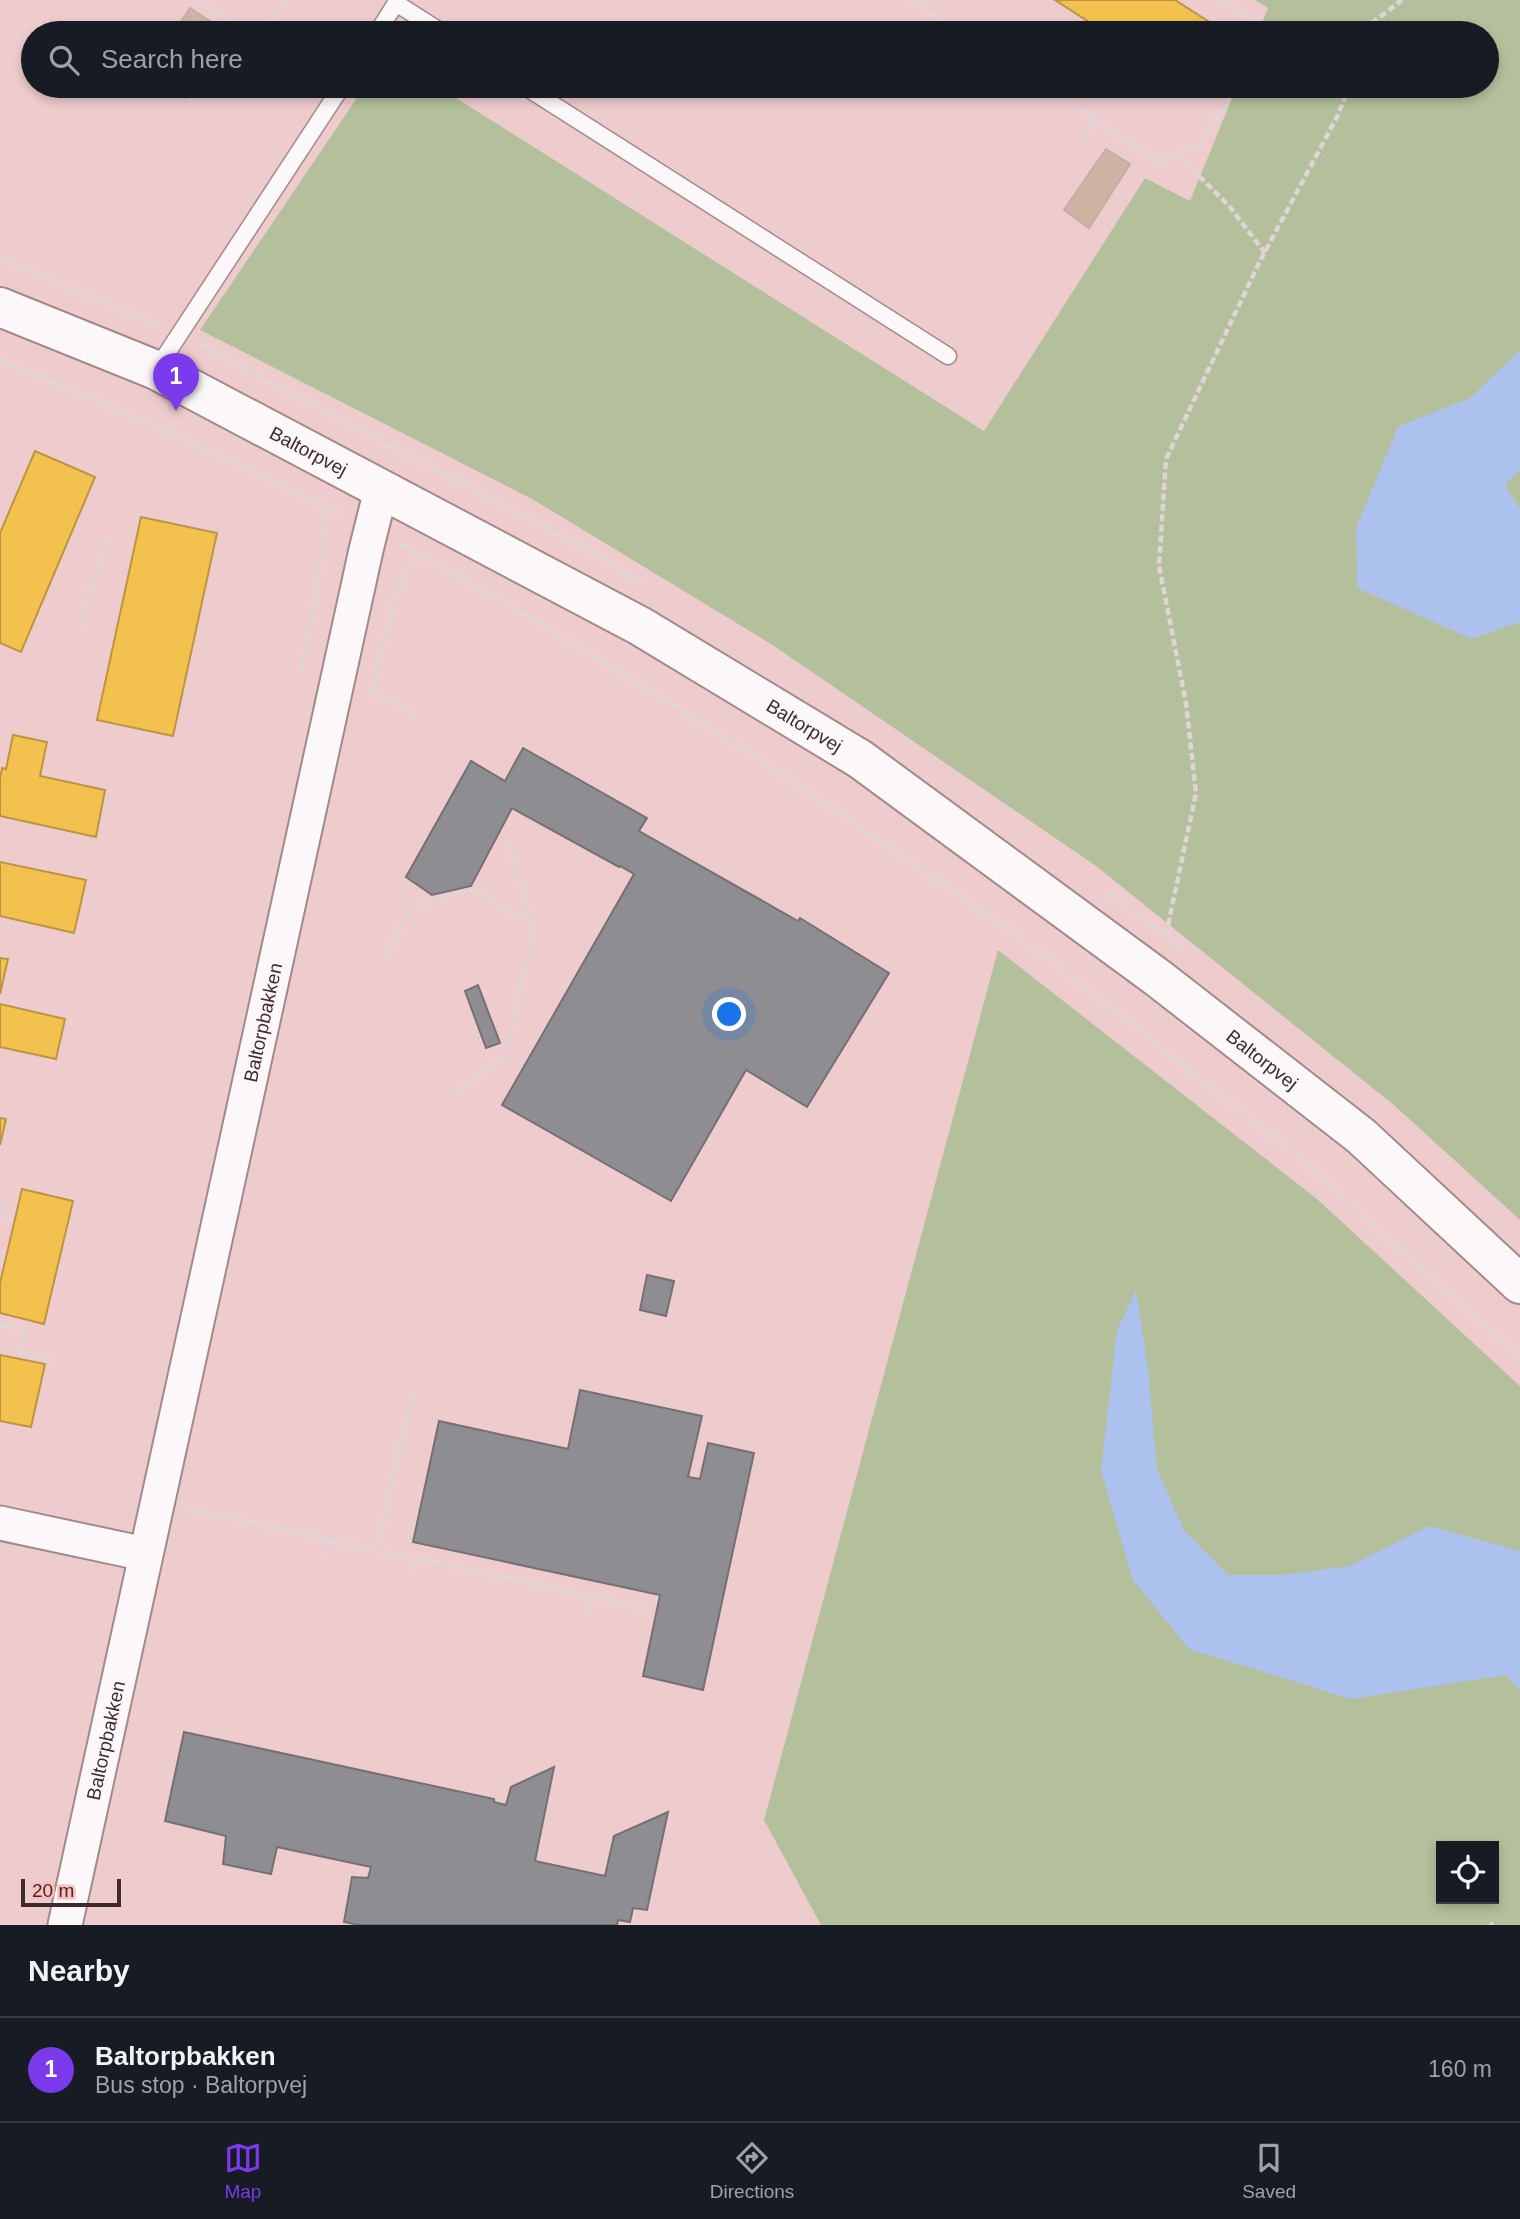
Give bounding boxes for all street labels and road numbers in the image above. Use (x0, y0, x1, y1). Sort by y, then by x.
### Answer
street label: Baltorpvej (266, 422, 351, 480)
street label: Baltorpvej (763, 695, 846, 756)
street label: Baltorpbakken (239, 961, 286, 1084)
street label: Baltorpvej (1223, 1025, 1302, 1094)
street label: Baltorpbakken (82, 1679, 129, 1802)

